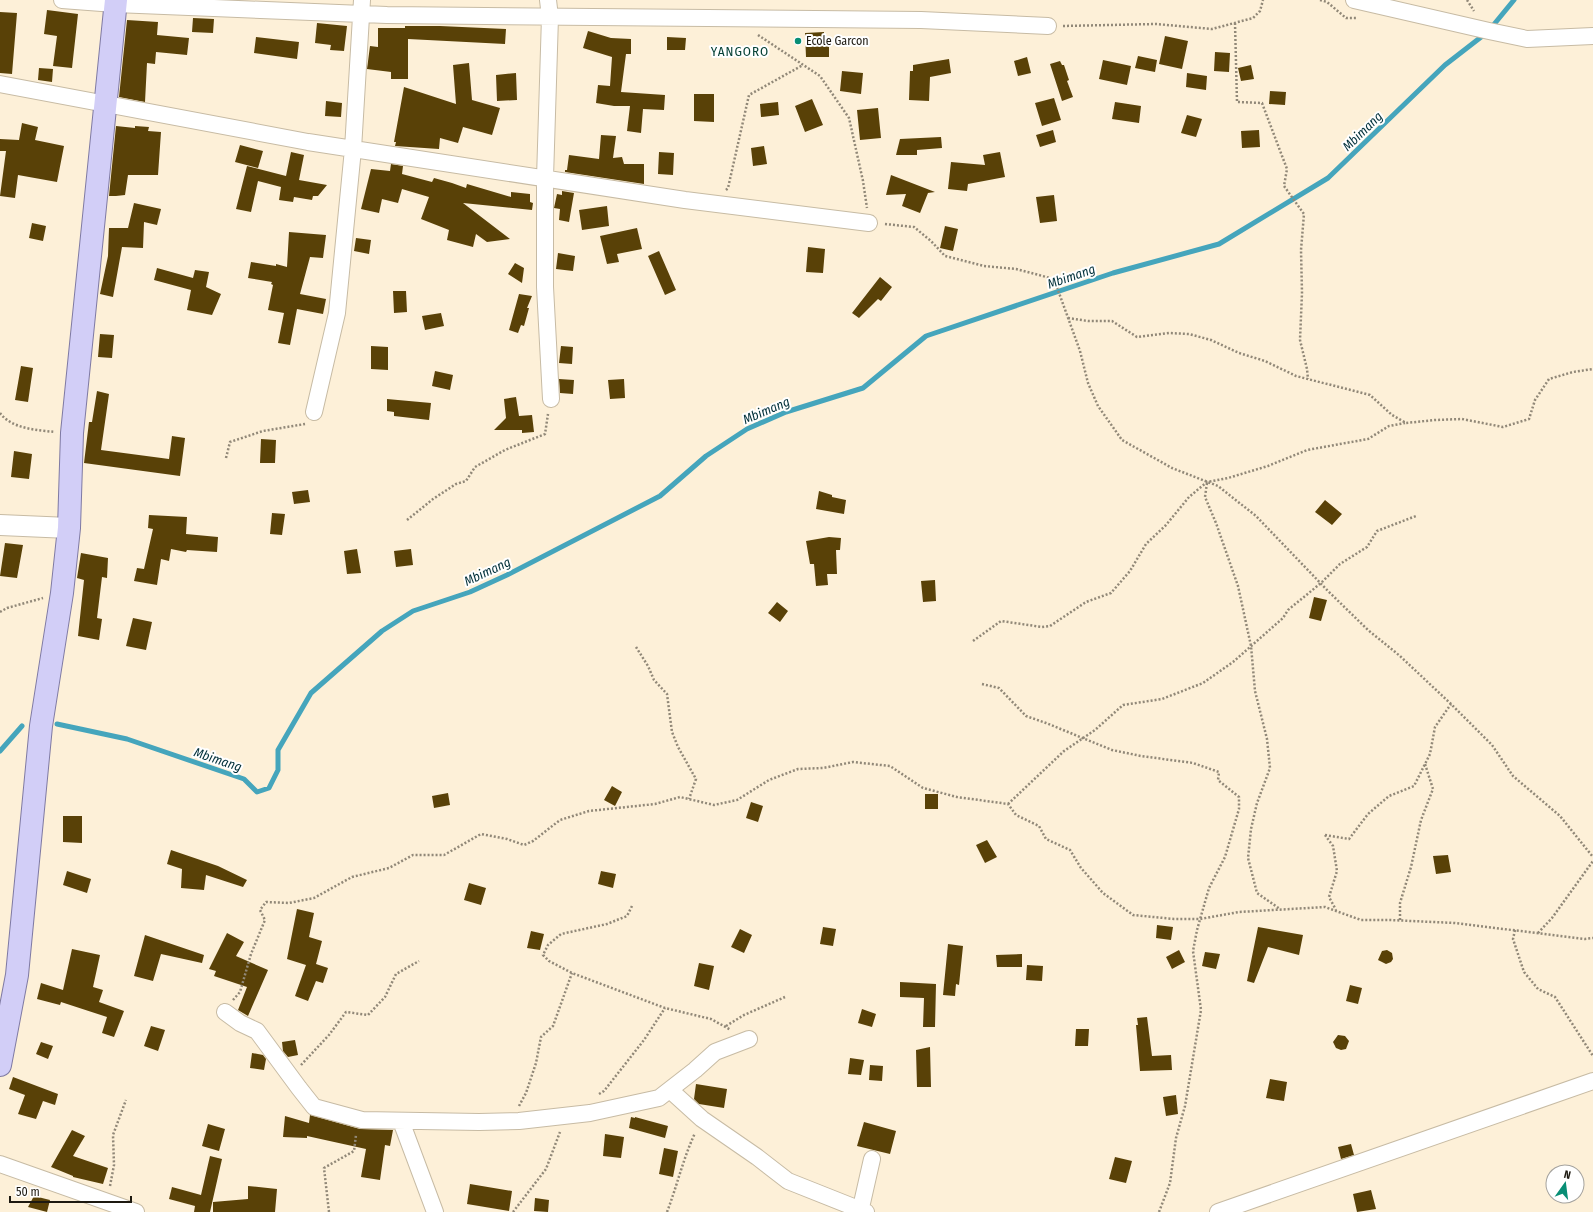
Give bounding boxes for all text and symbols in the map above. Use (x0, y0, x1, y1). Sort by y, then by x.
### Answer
place label: Ecole Garcon (806, 34, 869, 48)
marker: Ecole Garcon (793, 36, 803, 46)
district label: YANGORO (711, 44, 769, 59)
water label: Mbimang (1339, 109, 1386, 154)
water label: Mbimang (1045, 261, 1097, 292)
water label: Mbimang (740, 394, 792, 427)
water label: Mbimang (462, 554, 513, 589)
water label: Mbimang (192, 744, 244, 775)
north arrow (1545, 1164, 1585, 1204)
text: N (1563, 1168, 1572, 1182)
scale bar (10, 1178, 131, 1204)
text: 50 m (16, 1185, 40, 1199)

